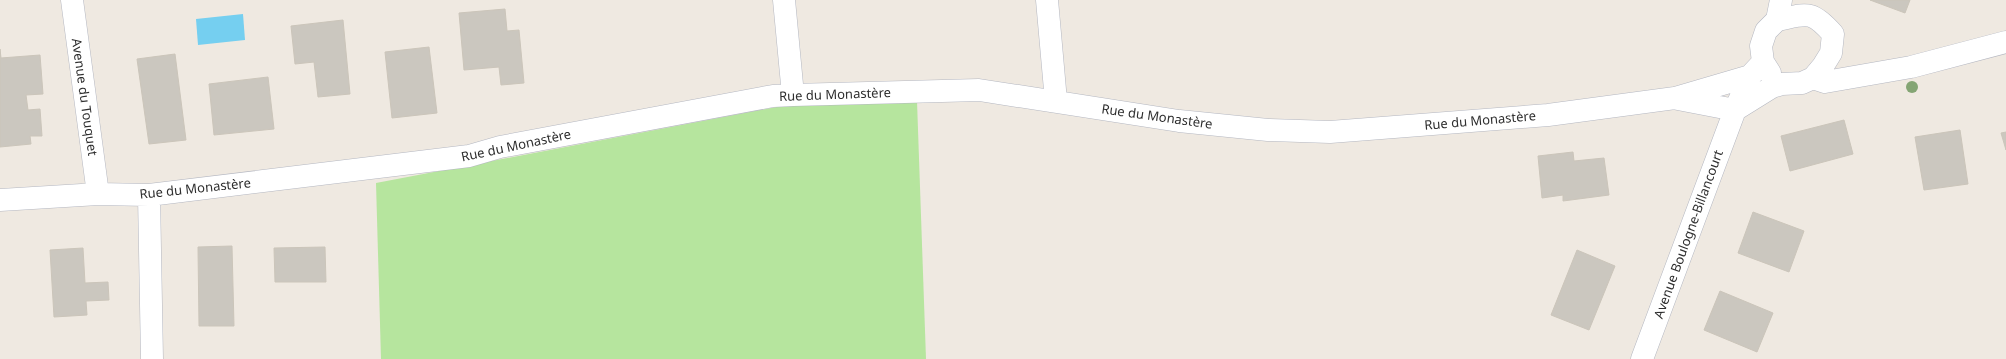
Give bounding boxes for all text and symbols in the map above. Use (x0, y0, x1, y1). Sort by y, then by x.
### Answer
street label: Avenue du Touquet (68, 37, 102, 157)
street label: Rue du Monastère (779, 83, 891, 105)
street label: Rue du Monastère (1100, 99, 1214, 133)
street label: Rue du Monastère (1423, 106, 1537, 134)
street label: Rue du Monastère (459, 125, 573, 165)
street label: Avenue Boulogne-Billancourt (1649, 147, 1727, 321)
street label: Rue du Monastère (138, 173, 252, 203)

